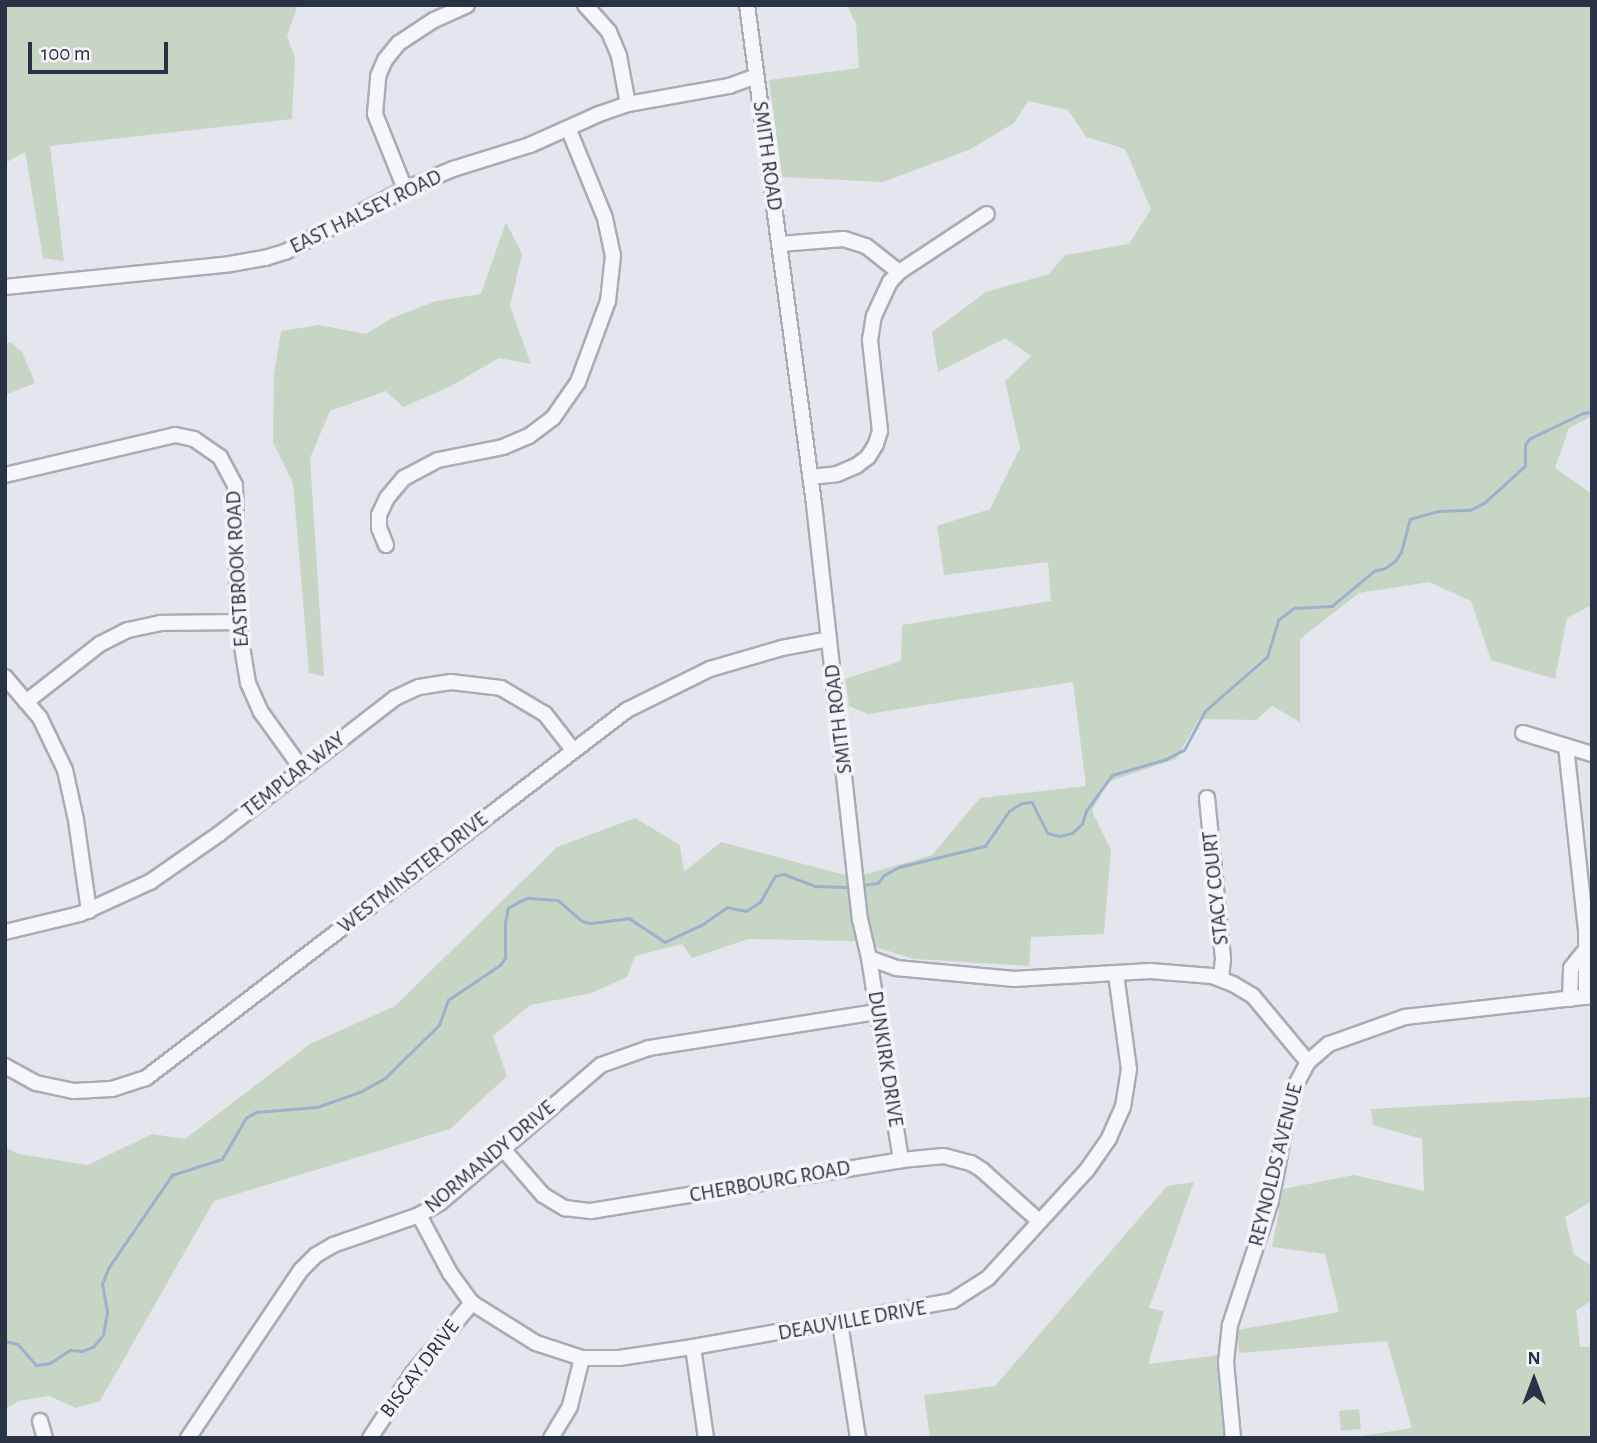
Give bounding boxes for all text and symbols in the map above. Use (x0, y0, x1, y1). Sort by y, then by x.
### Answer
scale bar (32, 28, 172, 72)
text: 100 m (41, 43, 91, 64)
street label: SMITH ROAD (747, 100, 787, 212)
street label: EAST HALSEY ROAD (286, 164, 446, 260)
street label: EASTBROOK ROAD (221, 490, 255, 648)
street label: SMITH ROAD (820, 663, 858, 775)
street label: TEMPLAR WAY (237, 727, 351, 823)
street label: WESTMINSTER DRIVE (333, 807, 493, 939)
street label: STACY COURT (1197, 830, 1235, 946)
street label: DUNKIRK DRIVE (862, 989, 908, 1129)
street label: REYNOLDS AVENUE (1244, 1081, 1308, 1249)
street label: NORMANDY DRIVE (420, 1095, 560, 1219)
street label: CHERBOURG ROAD (688, 1155, 852, 1209)
street label: DEAUVILLE DRIVE (776, 1296, 928, 1346)
street label: BISCAY DRIVE (375, 1315, 465, 1423)
north arrow (1499, 1345, 1569, 1415)
text: N (1527, 1349, 1541, 1368)

